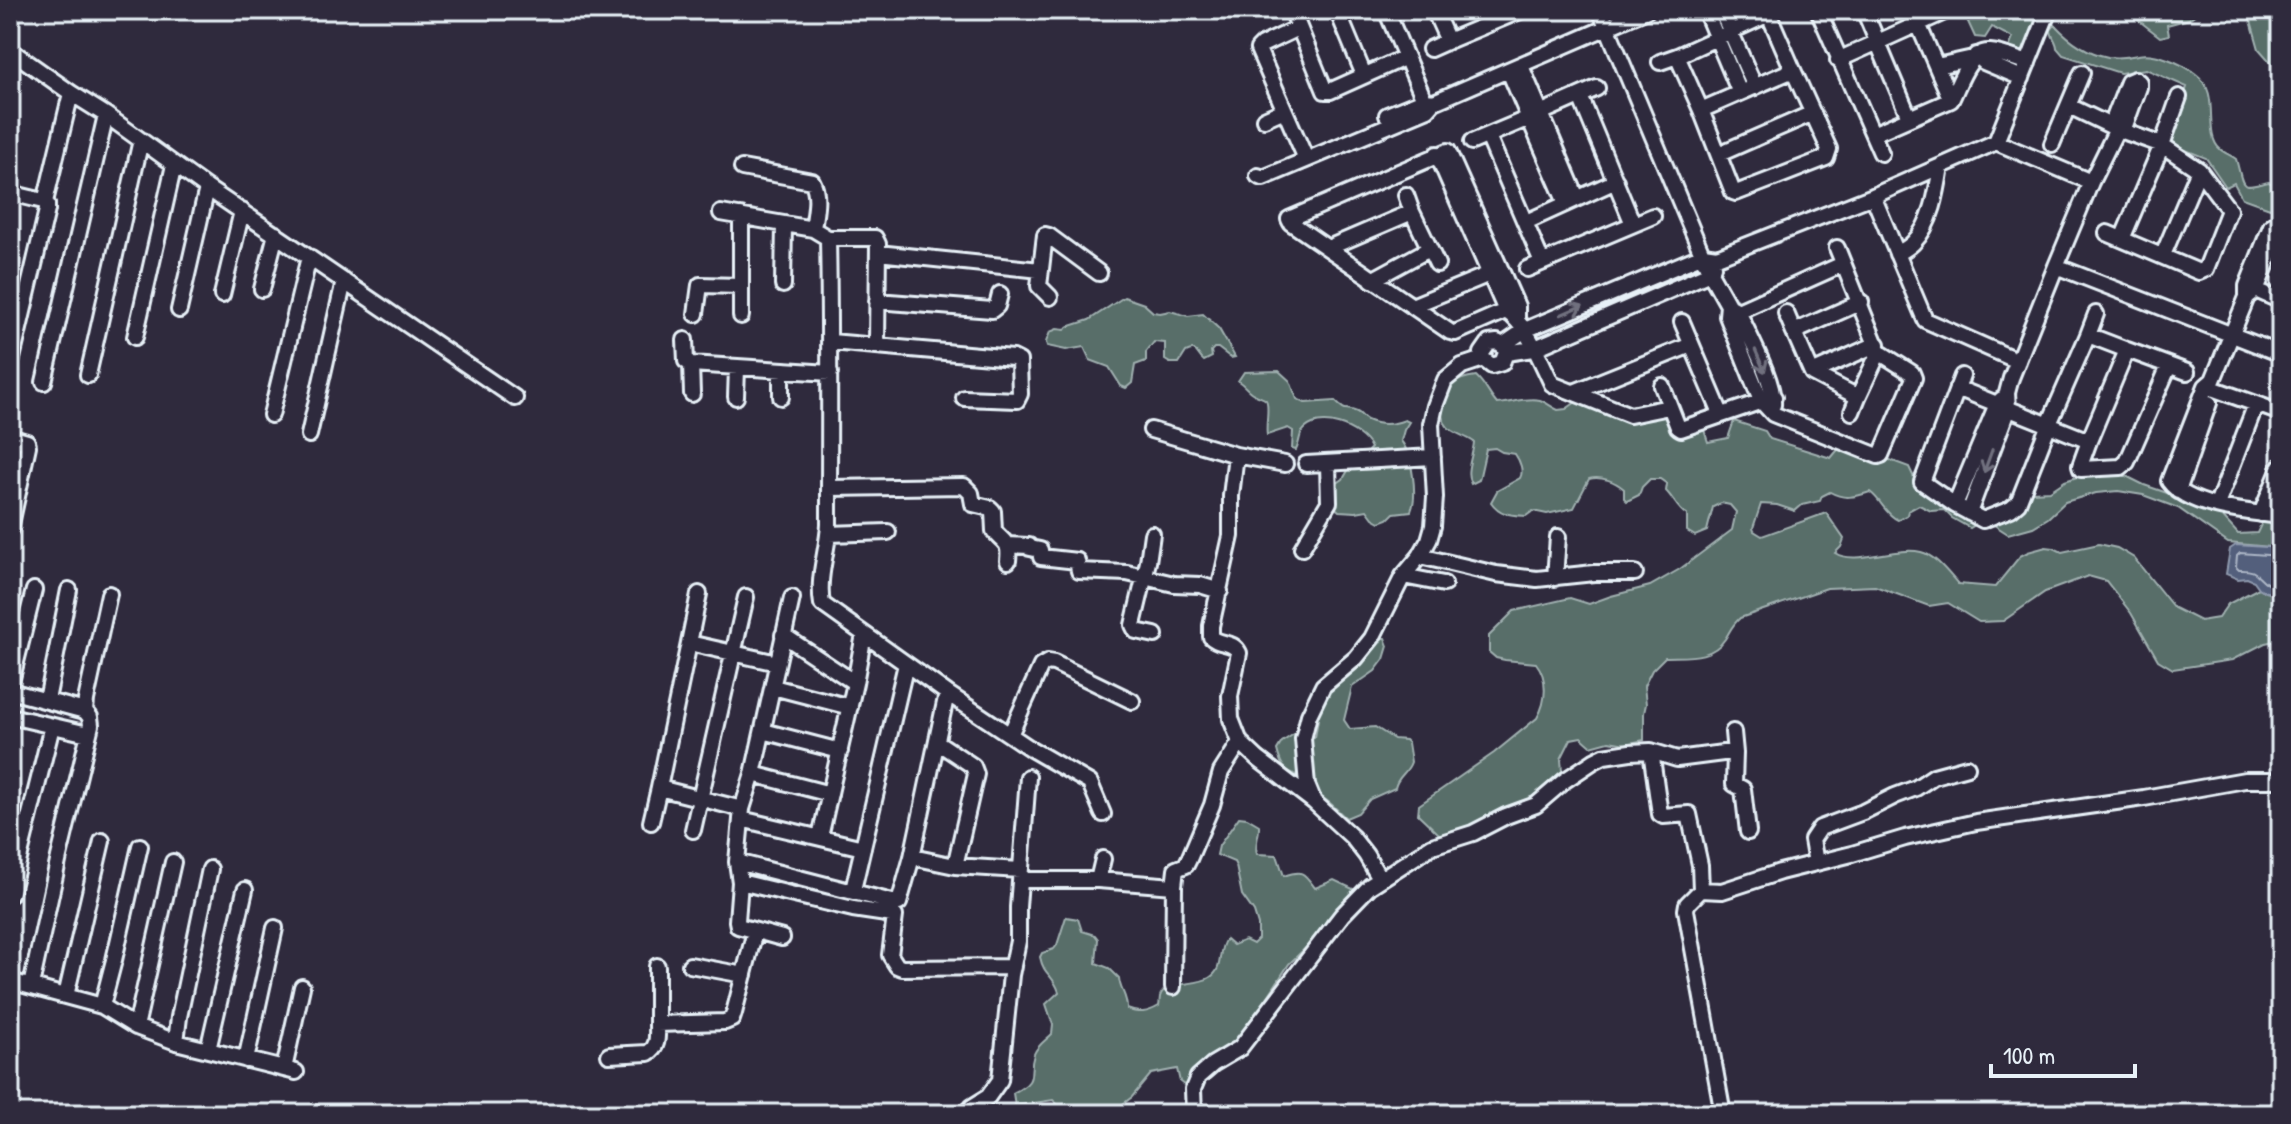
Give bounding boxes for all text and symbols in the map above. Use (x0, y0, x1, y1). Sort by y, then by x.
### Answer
one-way arrow (1559, 302, 1584, 317)
one-way arrow (1754, 349, 1769, 373)
one-way arrow (1980, 448, 1994, 472)
scale bar (1991, 1028, 2135, 1078)
text: 100 m (2003, 1039, 2055, 1071)

